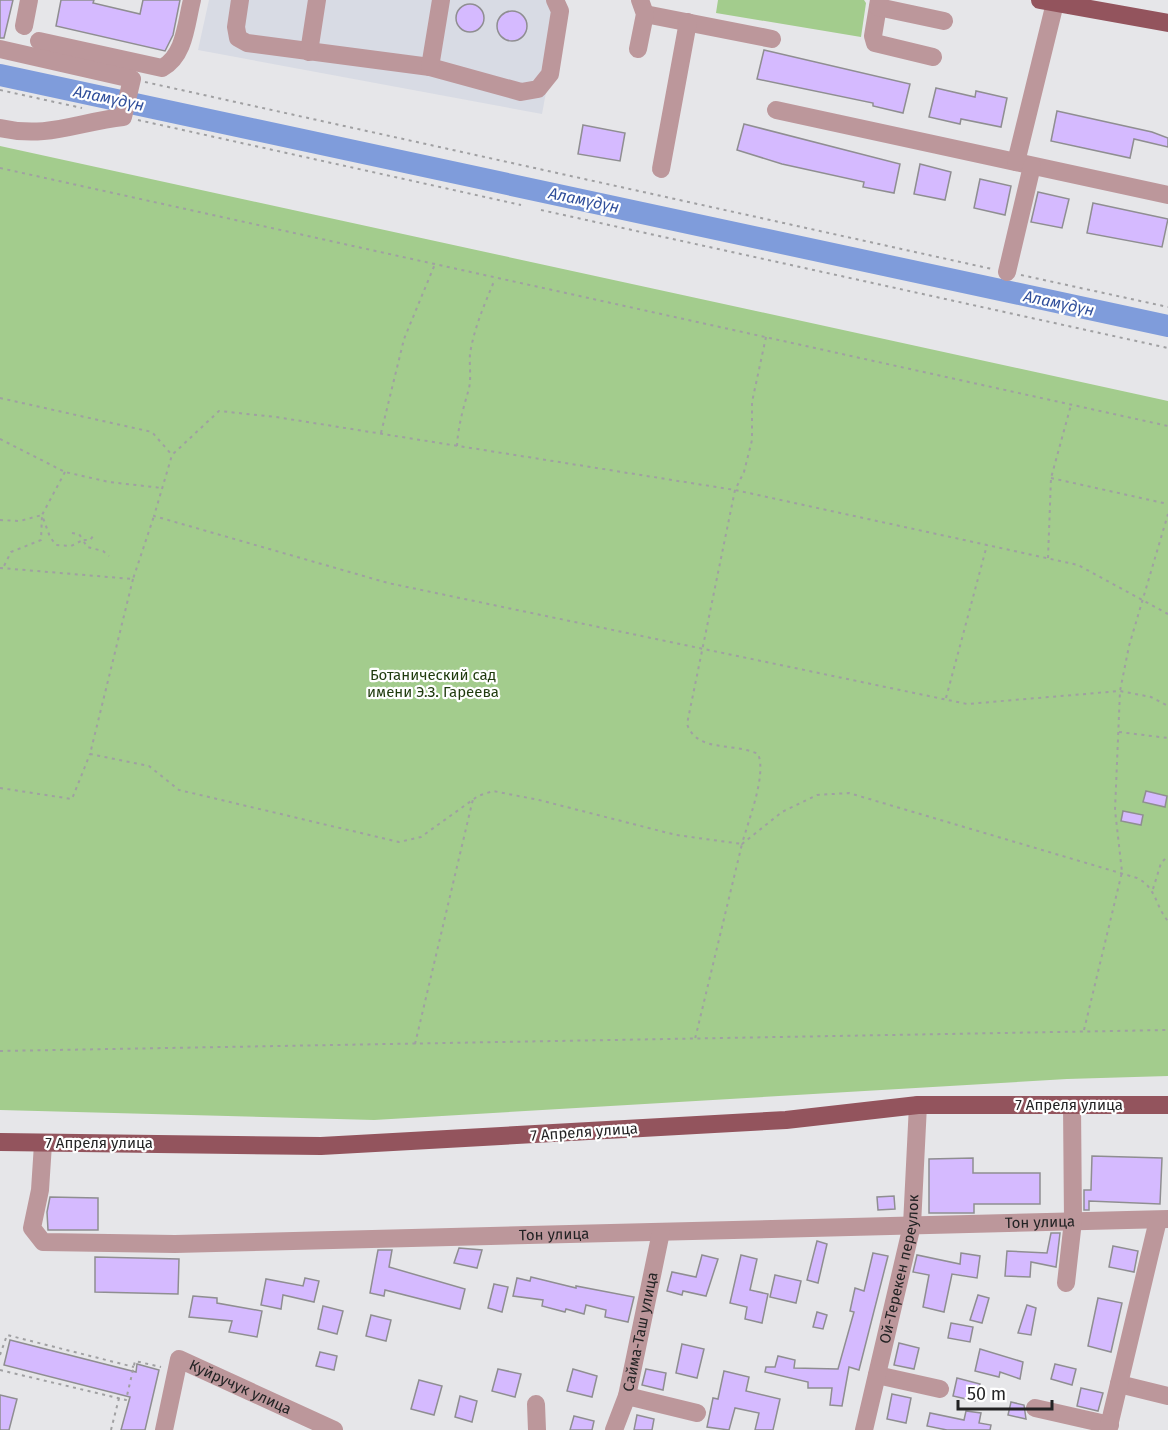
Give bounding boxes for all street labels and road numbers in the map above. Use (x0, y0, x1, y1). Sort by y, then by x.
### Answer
street label: 7 Апреля улица (1015, 1096, 1123, 1114)
street label: 7 Апреля улица (530, 1119, 638, 1145)
street label: 7 Апреля улица (45, 1134, 153, 1152)
street label: Ой-Терекен переулок (876, 1194, 923, 1345)
street label: Тон улица (1005, 1212, 1075, 1232)
street label: Тон улица (519, 1225, 590, 1244)
street label: Сайма-Таш улица (619, 1270, 661, 1393)
street label: Куйручук улица (186, 1356, 294, 1418)

